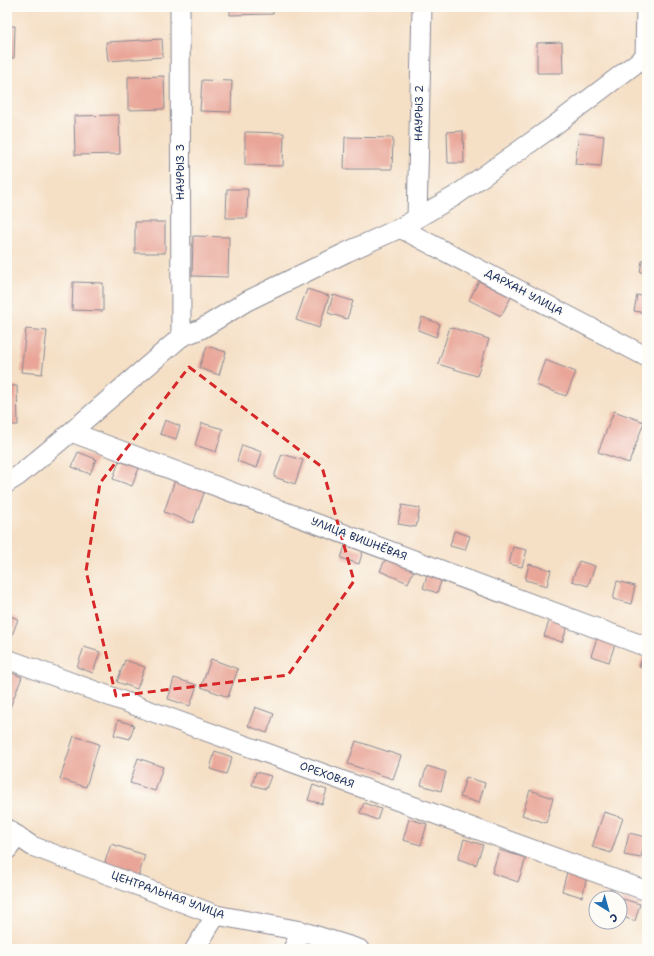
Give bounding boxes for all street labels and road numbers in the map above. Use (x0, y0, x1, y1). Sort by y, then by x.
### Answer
street label: НАУРЫЗ 2 (411, 85, 427, 141)
street label: НАУРЫЗ 3 (173, 144, 188, 200)
street label: ДАРХАН УЛИЦА (482, 265, 566, 319)
street label: УЛИЦА ВИШНЁВАЯ (309, 514, 409, 564)
street label: ОРЕХОВАЯ (298, 758, 356, 792)
street label: ЦЕНТРАЛЬНАЯ УЛИЦА (109, 867, 227, 923)

